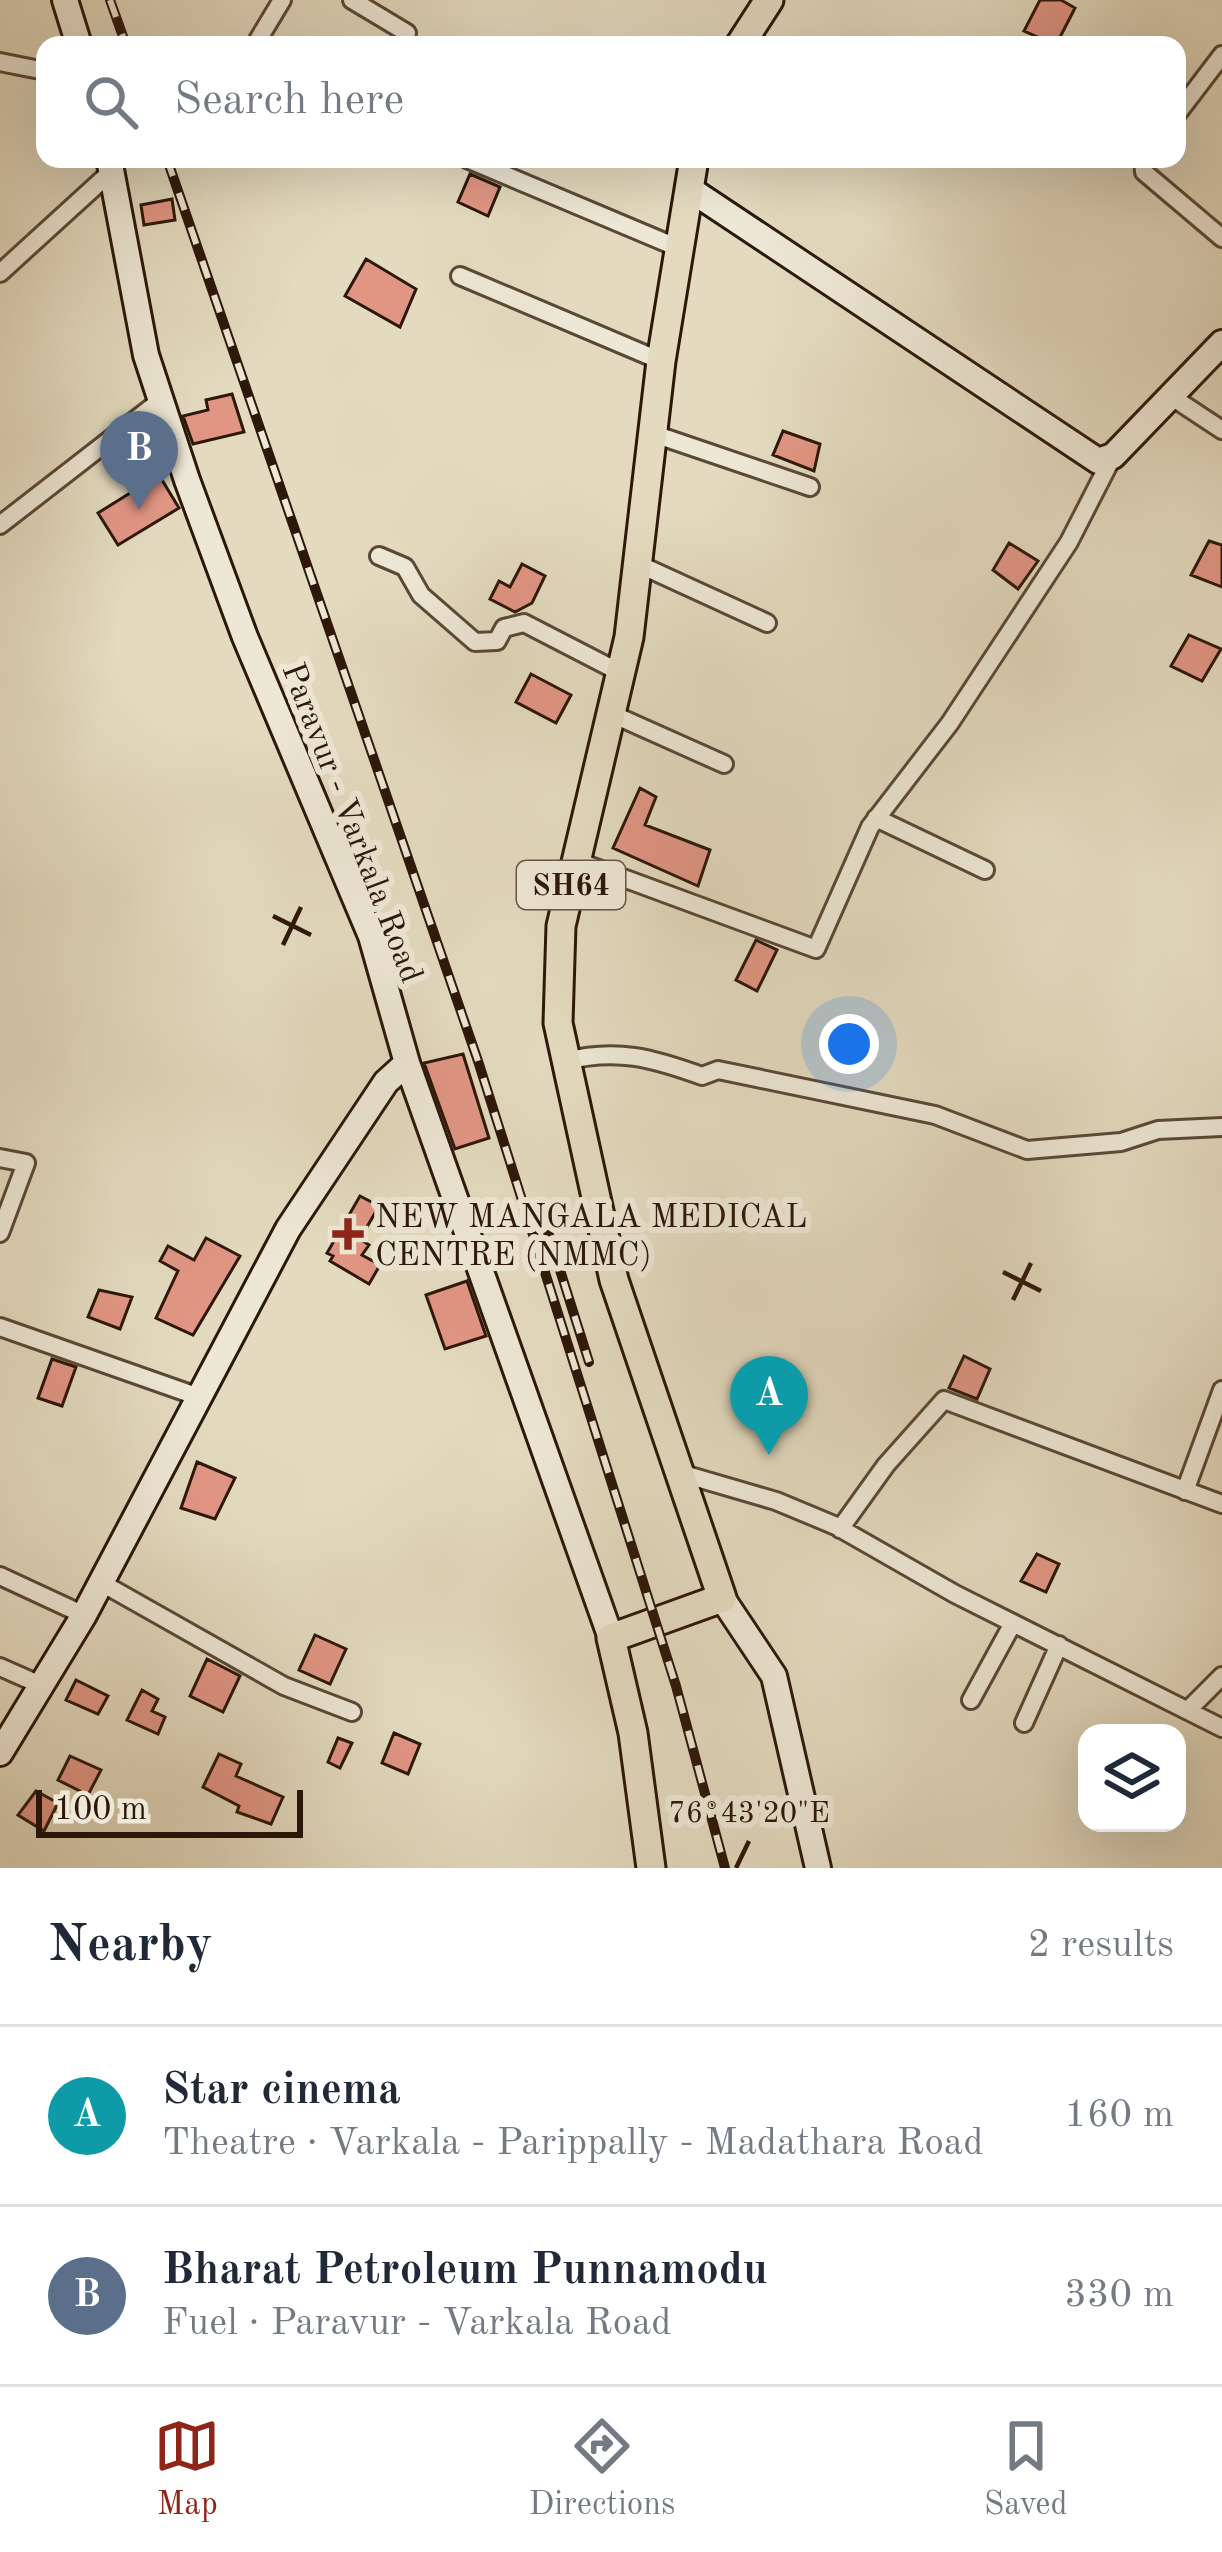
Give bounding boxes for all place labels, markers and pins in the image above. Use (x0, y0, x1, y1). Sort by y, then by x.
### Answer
pin: B (100, 411, 178, 510)
place label: NEW MANGALA MEDICAL CENTRE (NMMC) (375, 1202, 807, 1273)
marker: NEW MANGALA MEDICAL CENTRE (NMMC) (332, 1218, 364, 1250)
pin: A (730, 1356, 808, 1455)

